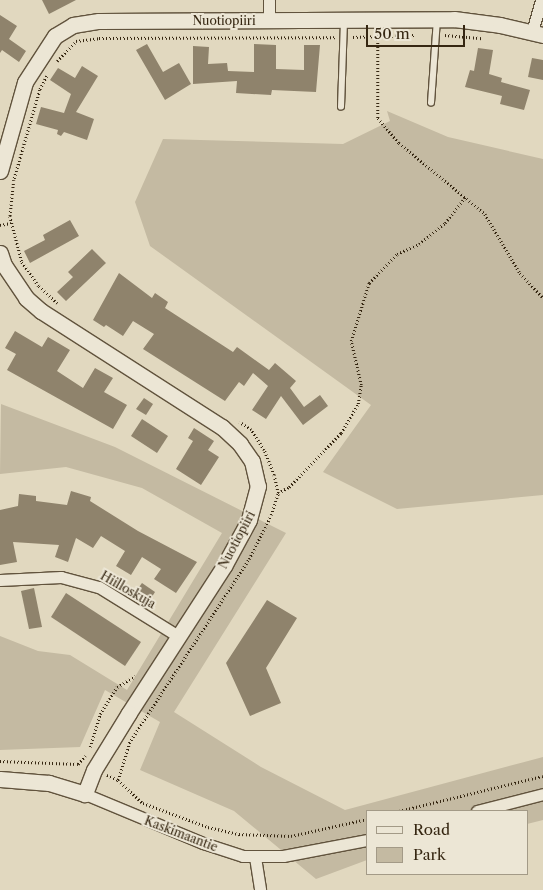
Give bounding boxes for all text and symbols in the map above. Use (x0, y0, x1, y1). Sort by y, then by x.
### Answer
street label: Nuotiopiiri (192, 14, 256, 28)
scale bar (368, 15, 467, 47)
text: 50 m (374, 24, 410, 43)
street label: Nuotiopiiri (216, 509, 258, 571)
street label: Hiilloskuja (98, 568, 158, 612)
legend (366, 810, 528, 875)
street label: Kaskimaantie (142, 813, 220, 855)
text: Road (413, 820, 450, 839)
text: Park (413, 845, 446, 864)

